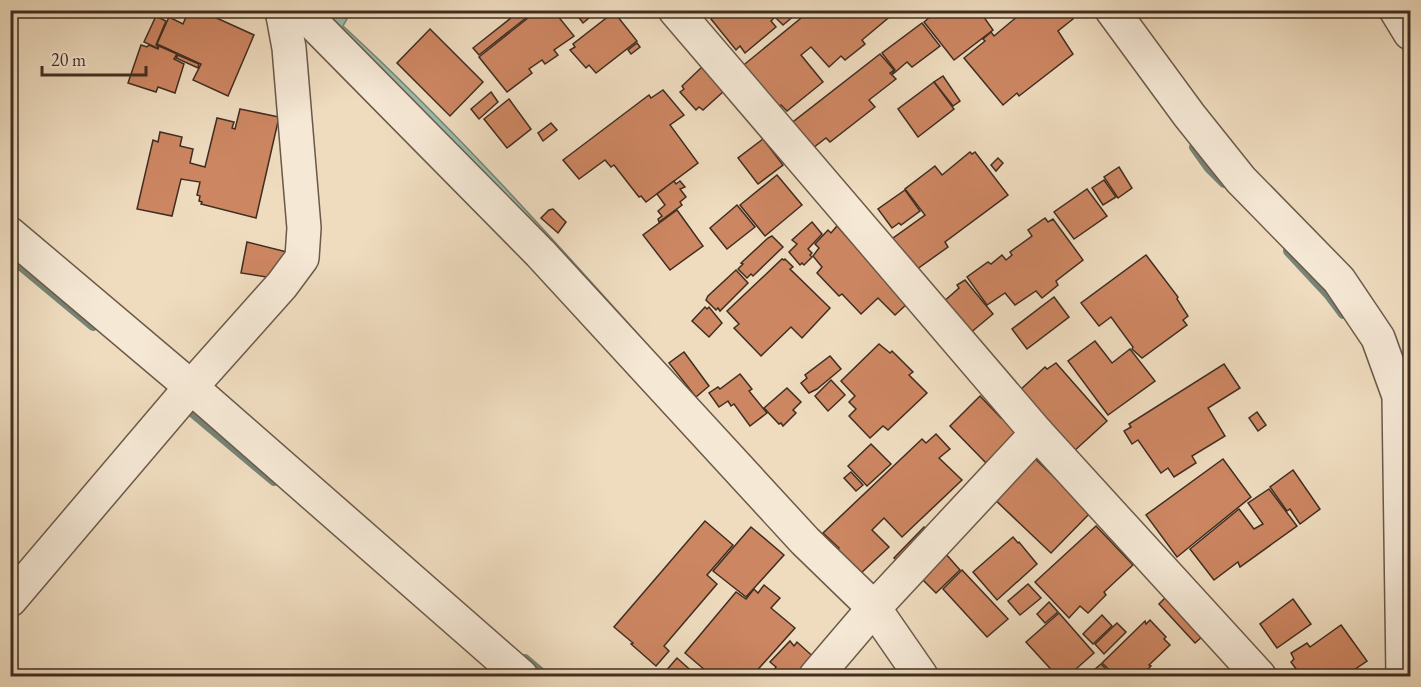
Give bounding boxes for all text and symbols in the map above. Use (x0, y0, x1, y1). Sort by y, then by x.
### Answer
scale bar (42, 39, 146, 77)
text: 20 m (51, 48, 86, 71)

